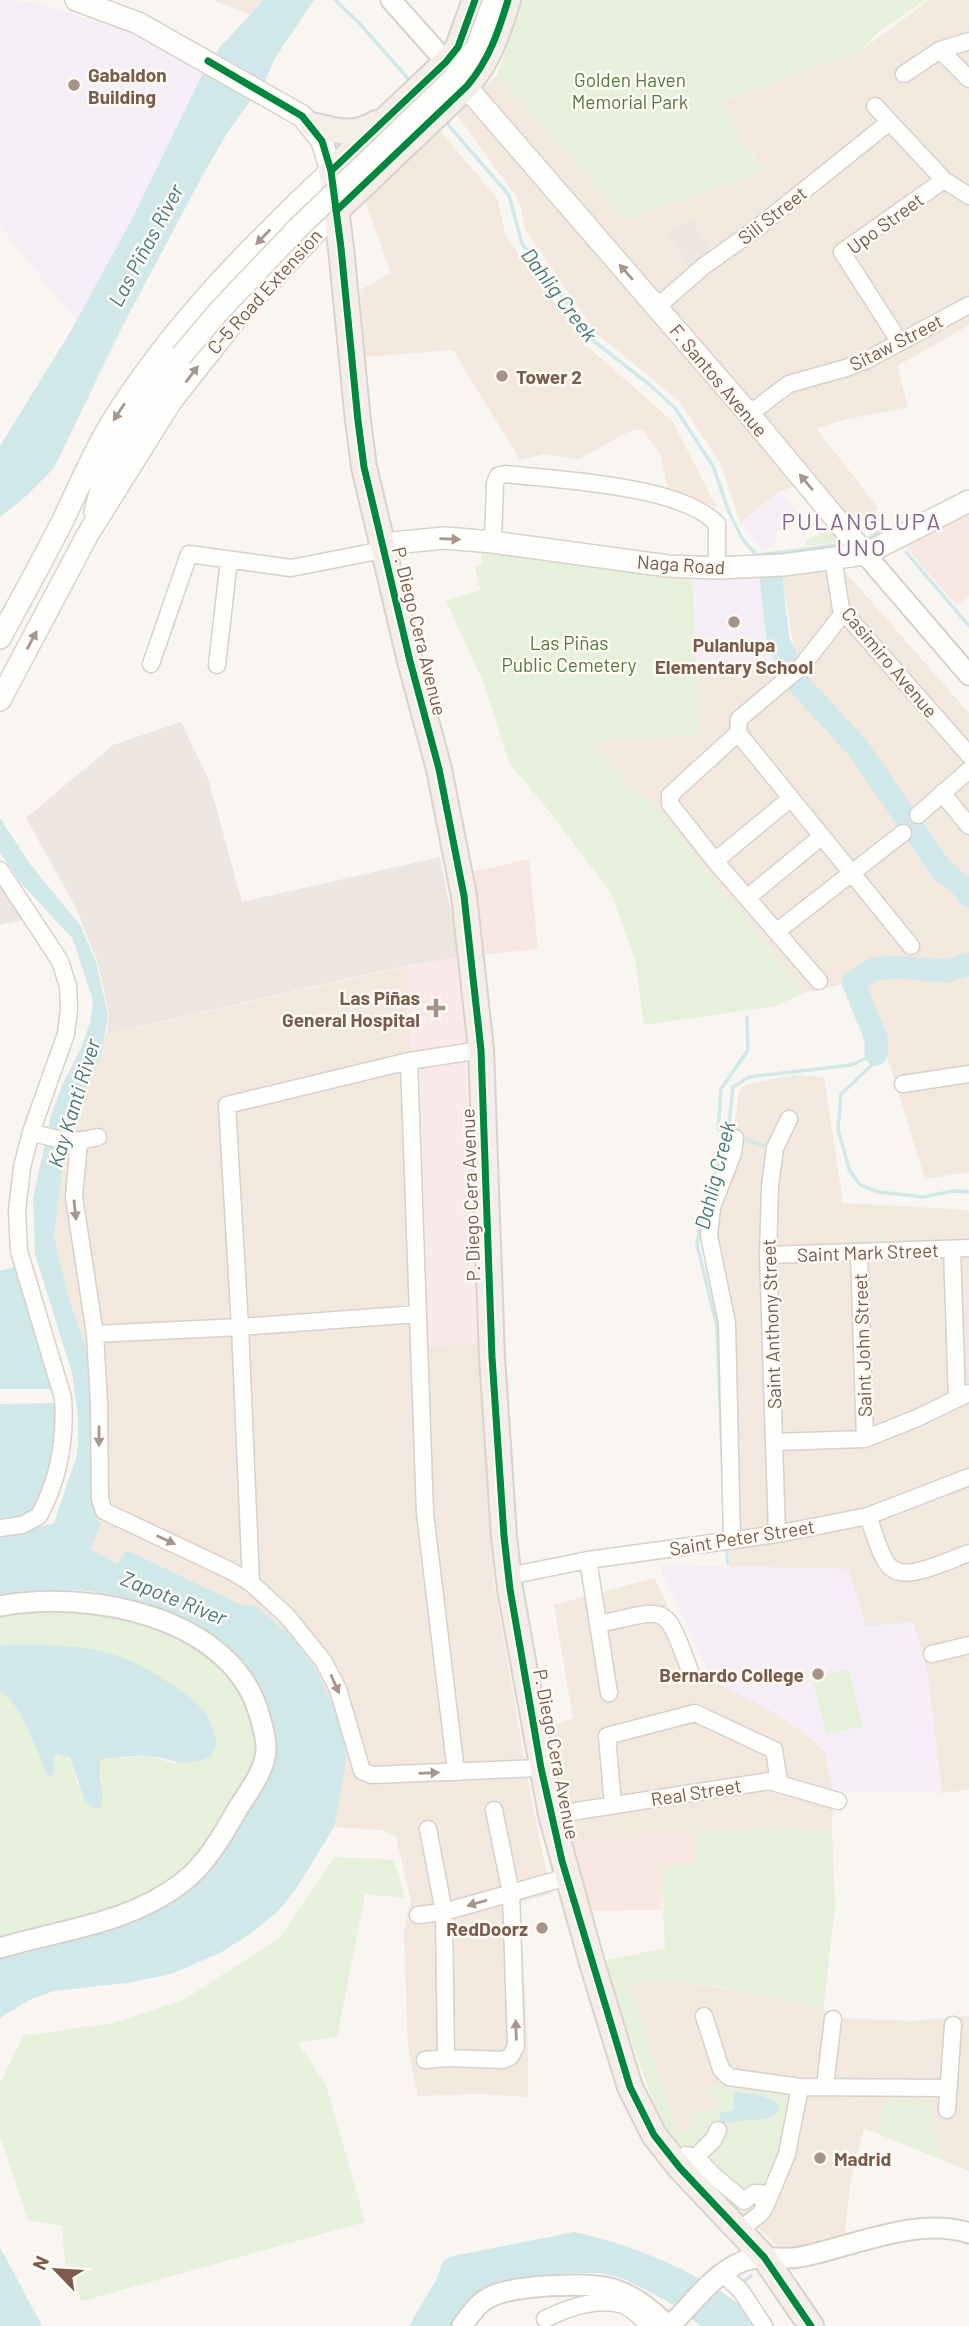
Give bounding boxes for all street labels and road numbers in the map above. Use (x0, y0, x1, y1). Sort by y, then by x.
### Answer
street label: Sili Street (733, 181, 811, 249)
street label: Upo Street (842, 188, 928, 258)
street label: C-5 Road Extension (202, 224, 326, 358)
street label: Sitaw Street (845, 309, 947, 375)
street label: F. Santos Avenue (665, 319, 773, 441)
street label: P. Diego Cera Avenue (388, 544, 452, 718)
street label: Naga Road (636, 549, 726, 579)
street label: Casimiro Avenue (837, 602, 943, 722)
street label: P. Diego Cera Avenue (455, 1108, 485, 1282)
street label: Saint Mark Street (797, 1238, 939, 1266)
street label: Saint Anthony Street (757, 1239, 785, 1409)
street label: Saint John Street (848, 1273, 876, 1417)
street label: Saint Peter Street (668, 1514, 816, 1560)
street label: P. Diego Cera Avenue (529, 1667, 585, 1841)
street label: Real Street (649, 1773, 743, 1811)

